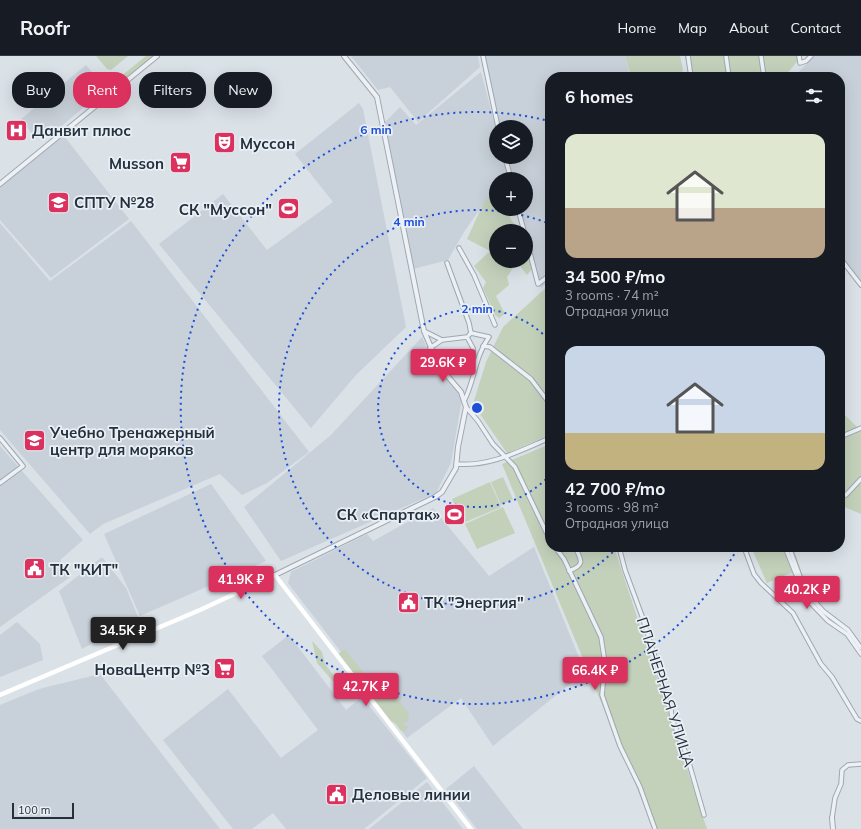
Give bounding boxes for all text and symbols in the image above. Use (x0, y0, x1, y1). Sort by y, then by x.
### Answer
text: Roofr (20, 16, 70, 40)
text: Home (617, 19, 656, 37)
text: Map (678, 19, 707, 37)
text: About (729, 19, 769, 37)
text: Contact (791, 19, 841, 37)
chip: Buy (12, 72, 65, 108)
chip: Rent (73, 72, 131, 108)
chip: Filters (139, 72, 206, 108)
chip: New (214, 72, 272, 108)
icon: filters (803, 85, 825, 107)
text: 6 homes (565, 86, 633, 107)
hospital icon: Данвит плюс (4, 117, 30, 143)
map controls (489, 120, 533, 268)
button: layers (489, 120, 533, 164)
place label: Данвит плюс (32, 121, 131, 140)
text: 6 min (360, 122, 392, 137)
theatre icon: Муссон (211, 130, 237, 156)
place label: Муссон (240, 134, 295, 153)
supermarket icon: Musson (167, 150, 193, 176)
place label: Musson (109, 154, 164, 173)
icon: home (659, 160, 731, 232)
button: + (489, 172, 533, 216)
school or university icon: СПТУ №28 (45, 189, 71, 215)
place label: СПТУ №28 (74, 193, 154, 212)
sports icon: СК "Муссон" (275, 196, 301, 222)
place label: СК "Муссон" (179, 200, 272, 219)
text: 4 min (393, 214, 425, 229)
button: − (489, 224, 533, 268)
text: 34 500 ₽/mo (565, 266, 665, 287)
text: 3 rooms · 74 m² (565, 287, 659, 303)
text: 2 min (461, 301, 493, 316)
text: Отрадная улица (565, 303, 669, 319)
pin: 29.6K ₽ (406, 349, 480, 383)
text: 29.6K ₽ (420, 354, 466, 370)
icon: home (659, 372, 731, 444)
centre of rings (470, 401, 484, 415)
place label: Учебно Тренажерный центр для моряков (49, 423, 215, 459)
school or university icon: Учебно Тренажерный центр для моряков (21, 428, 47, 454)
text: 42 700 ₽/mo (565, 478, 665, 499)
text: 3 rooms · 98 m² (565, 499, 659, 515)
sports icon: СК «Спартак» (442, 501, 468, 527)
place label: СК «Спартак» (336, 505, 441, 524)
text: Отрадная улица (565, 515, 669, 531)
public building icon: ТК "КИТ" (21, 556, 47, 582)
place label: ТК "КИТ" (50, 560, 118, 579)
pin: 41.9K ₽ (204, 566, 278, 600)
text: 41.9K ₽ (218, 571, 264, 587)
pin: 40.2K ₽ (770, 576, 844, 610)
text: 40.2K ₽ (784, 581, 830, 597)
public building icon: ТК "Энергия" (396, 589, 422, 615)
place label: ТК "Энергия" (424, 593, 524, 612)
street label: ПЛАНЕРНАЯ УЛИЦА (633, 615, 699, 769)
pin: 34.5K ₽ (86, 617, 160, 651)
text: 34.5K ₽ (100, 622, 146, 638)
supermarket icon: НоваЦентр №3 (212, 656, 238, 682)
pin: 66.4K ₽ (558, 657, 632, 691)
place label: НоваЦентр №3 (94, 660, 210, 679)
text: 66.4K ₽ (572, 662, 618, 678)
pin: 42.7K ₽ (329, 673, 403, 707)
text: 42.7K ₽ (343, 678, 389, 694)
public building icon: Деловые линии (323, 781, 349, 807)
place label: Деловые линии (352, 785, 470, 804)
scale bar (12, 801, 74, 820)
text: 100 m (18, 803, 50, 817)

